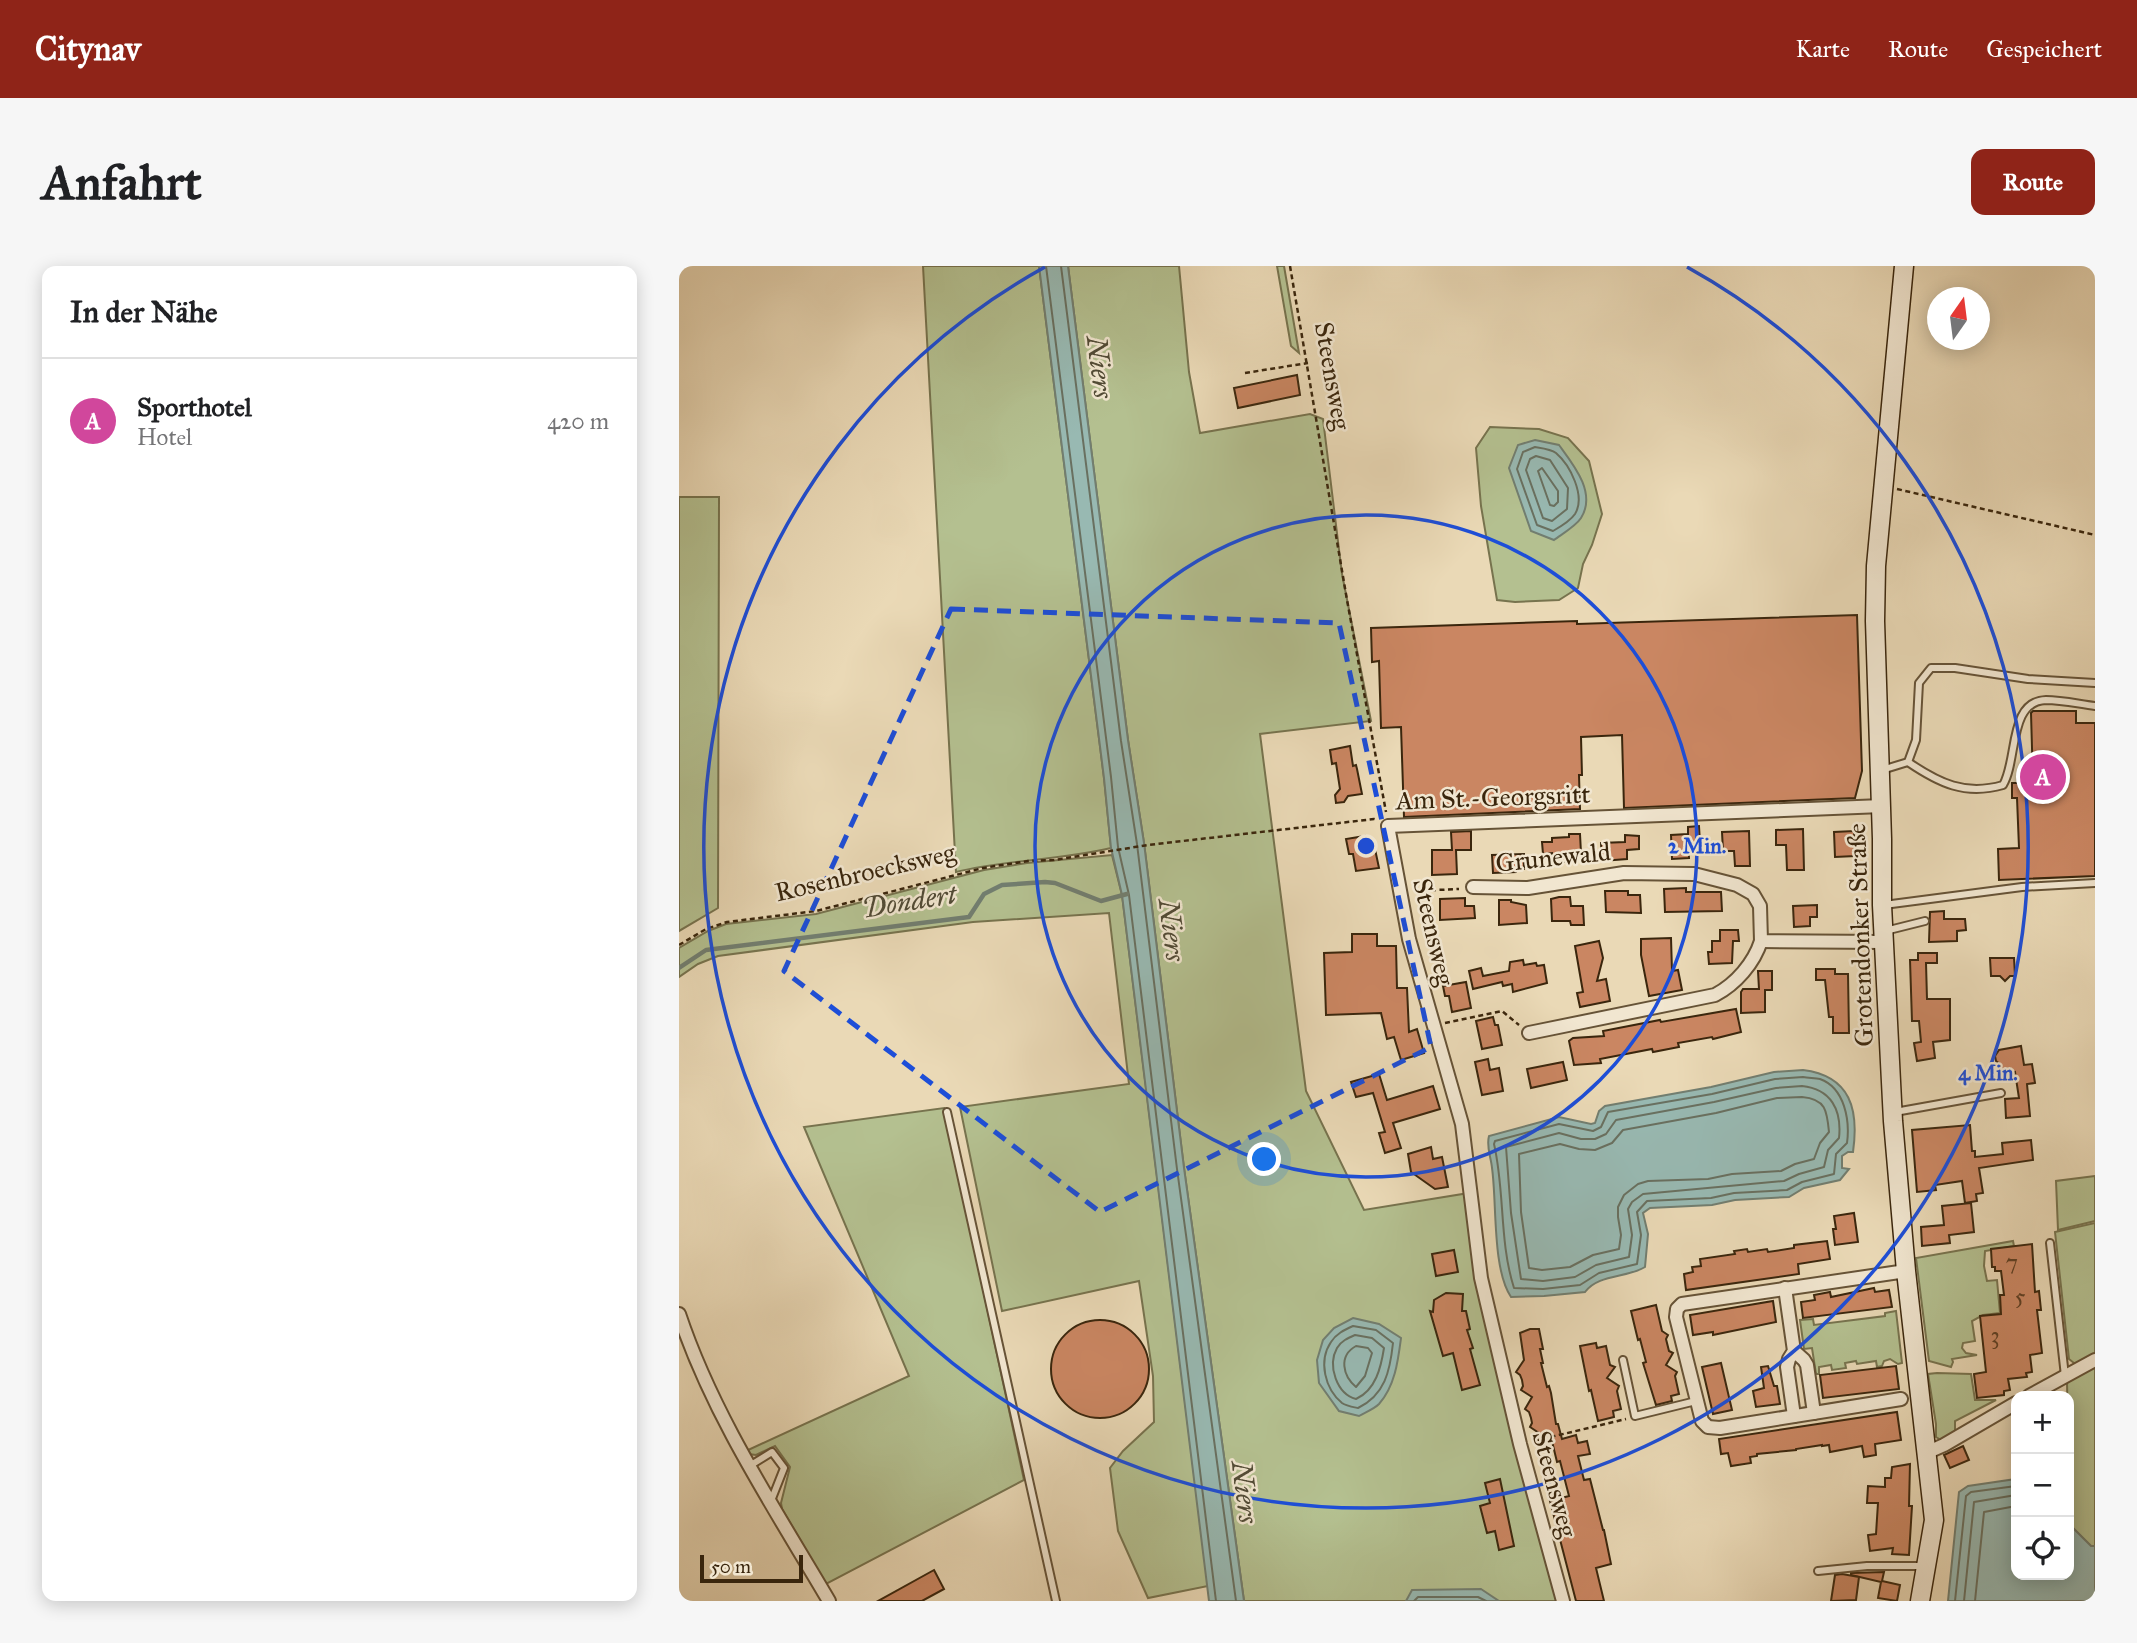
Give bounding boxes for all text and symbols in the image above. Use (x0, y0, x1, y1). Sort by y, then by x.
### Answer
text: Citynav (35, 29, 141, 69)
text: Karte (1795, 34, 1850, 64)
text: Route (1888, 34, 1948, 64)
text: Gespeichert (1986, 34, 2102, 64)
button: Route (1971, 149, 2095, 215)
text: Anfahrt (42, 153, 202, 212)
north arrow (1927, 287, 1990, 350)
text: In der Nähe (70, 294, 218, 330)
street label: Steensweg (1308, 319, 1358, 433)
water label: Niers (1079, 332, 1121, 401)
text: Sporthotel (137, 391, 252, 423)
text: A (85, 407, 101, 435)
text: 420 m (547, 407, 609, 435)
text: Hotel (137, 423, 192, 451)
pin: A (2020, 751, 2066, 803)
street label: Am St.-Georgsritt (1394, 778, 1591, 816)
street label: Grotendonker Straße (1840, 823, 1880, 1047)
text: 2 Min. (1668, 833, 1726, 859)
centre of rings (1354, 834, 1378, 858)
street label: Rosenbroecksweg (772, 835, 959, 908)
street label: Grunewald (1494, 835, 1612, 879)
street label: Steensweg (1406, 875, 1462, 990)
water label: Dondert (859, 876, 961, 926)
water label: Niers (1151, 895, 1193, 964)
text: 4 Min. (1958, 1060, 2018, 1086)
your location (1247, 1142, 1281, 1176)
house number: 7 (2006, 1248, 2018, 1276)
house number: 5 (2015, 1282, 2026, 1310)
house number: 3 (1990, 1321, 2000, 1349)
map controls (2011, 1391, 2074, 1580)
button: + (2011, 1391, 2074, 1454)
street label: Steensweg (1525, 1427, 1585, 1542)
button: − (2011, 1454, 2074, 1517)
water label: Niers (1224, 1457, 1266, 1526)
button: locate (2011, 1517, 2074, 1580)
scale bar (700, 1552, 803, 1584)
text: 50 m (711, 1555, 751, 1578)

